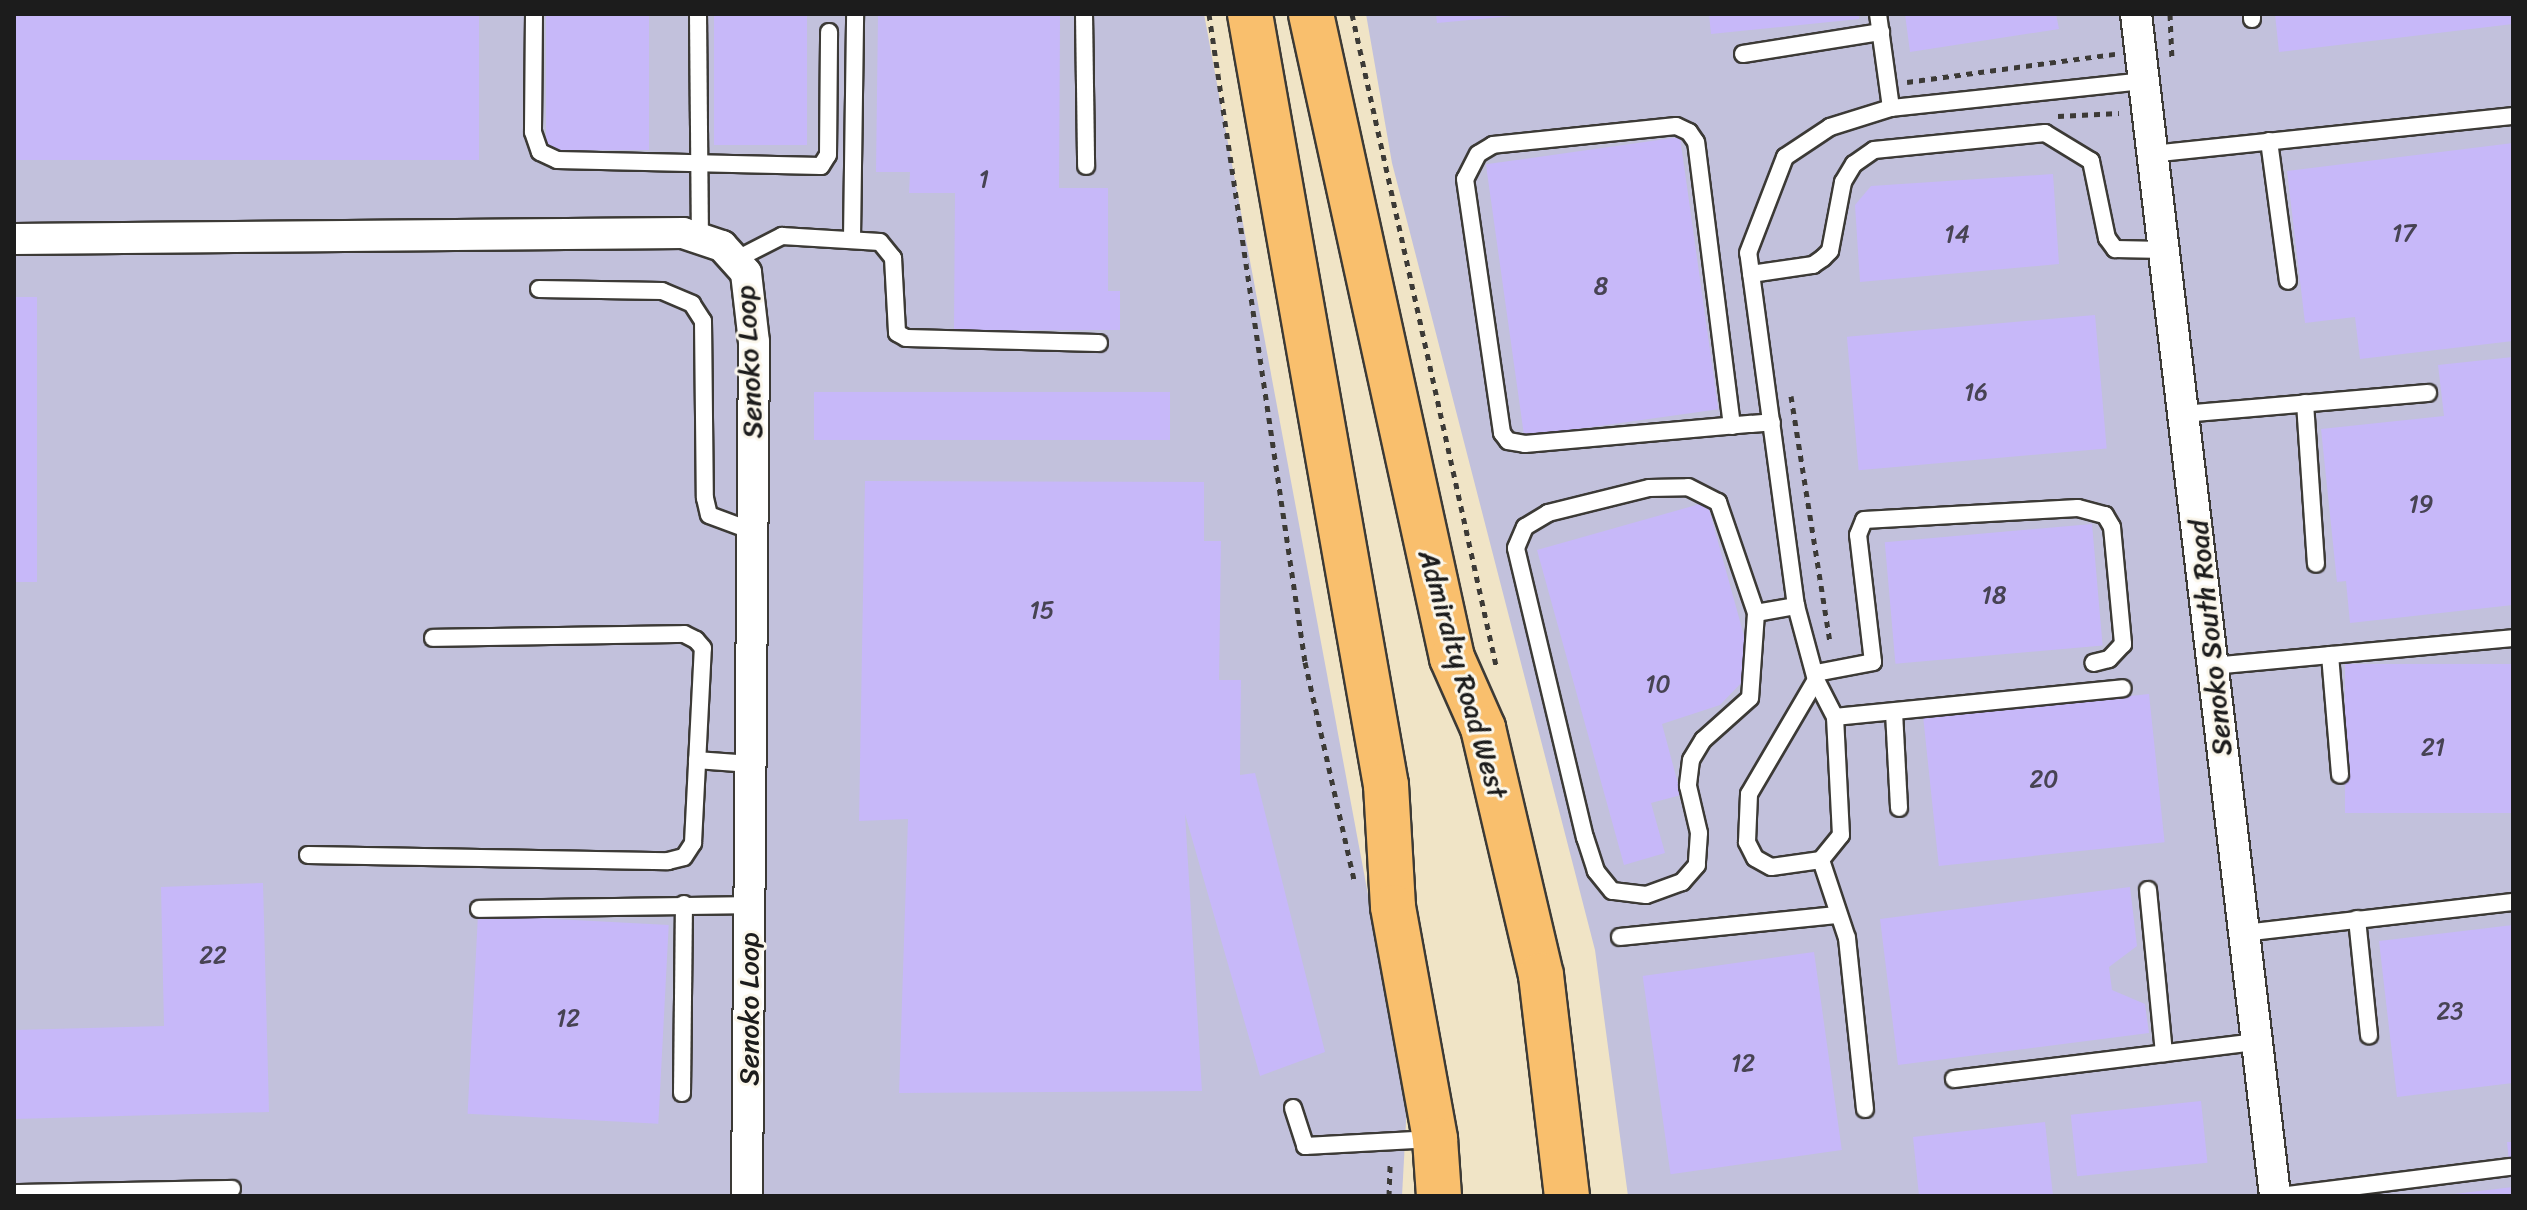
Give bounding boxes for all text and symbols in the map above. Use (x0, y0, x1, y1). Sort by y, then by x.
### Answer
house number: 1 (979, 166, 989, 194)
house number: 17 (2392, 220, 2416, 248)
house number: 14 (1944, 221, 1970, 249)
house number: 8 (1594, 273, 1608, 301)
street label: Senoko Loop (728, 284, 770, 440)
house number: 16 (1964, 379, 1988, 407)
house number: 19 (2408, 491, 2434, 519)
street label: Senoko South Road (2181, 518, 2239, 758)
street label: Admiralty Road West (1411, 545, 1515, 803)
house number: 18 (1982, 582, 2006, 610)
house number: 15 (1030, 597, 1054, 625)
house number: 10 (1645, 671, 1671, 699)
house number: 21 (2421, 734, 2445, 762)
house number: 20 (2029, 766, 2059, 794)
street label: Senoko Loop (732, 932, 766, 1086)
house number: 22 (199, 942, 227, 970)
house number: 23 (2436, 998, 2464, 1026)
house number: 12 (556, 1005, 580, 1033)
house number: 12 (1731, 1050, 1755, 1078)

